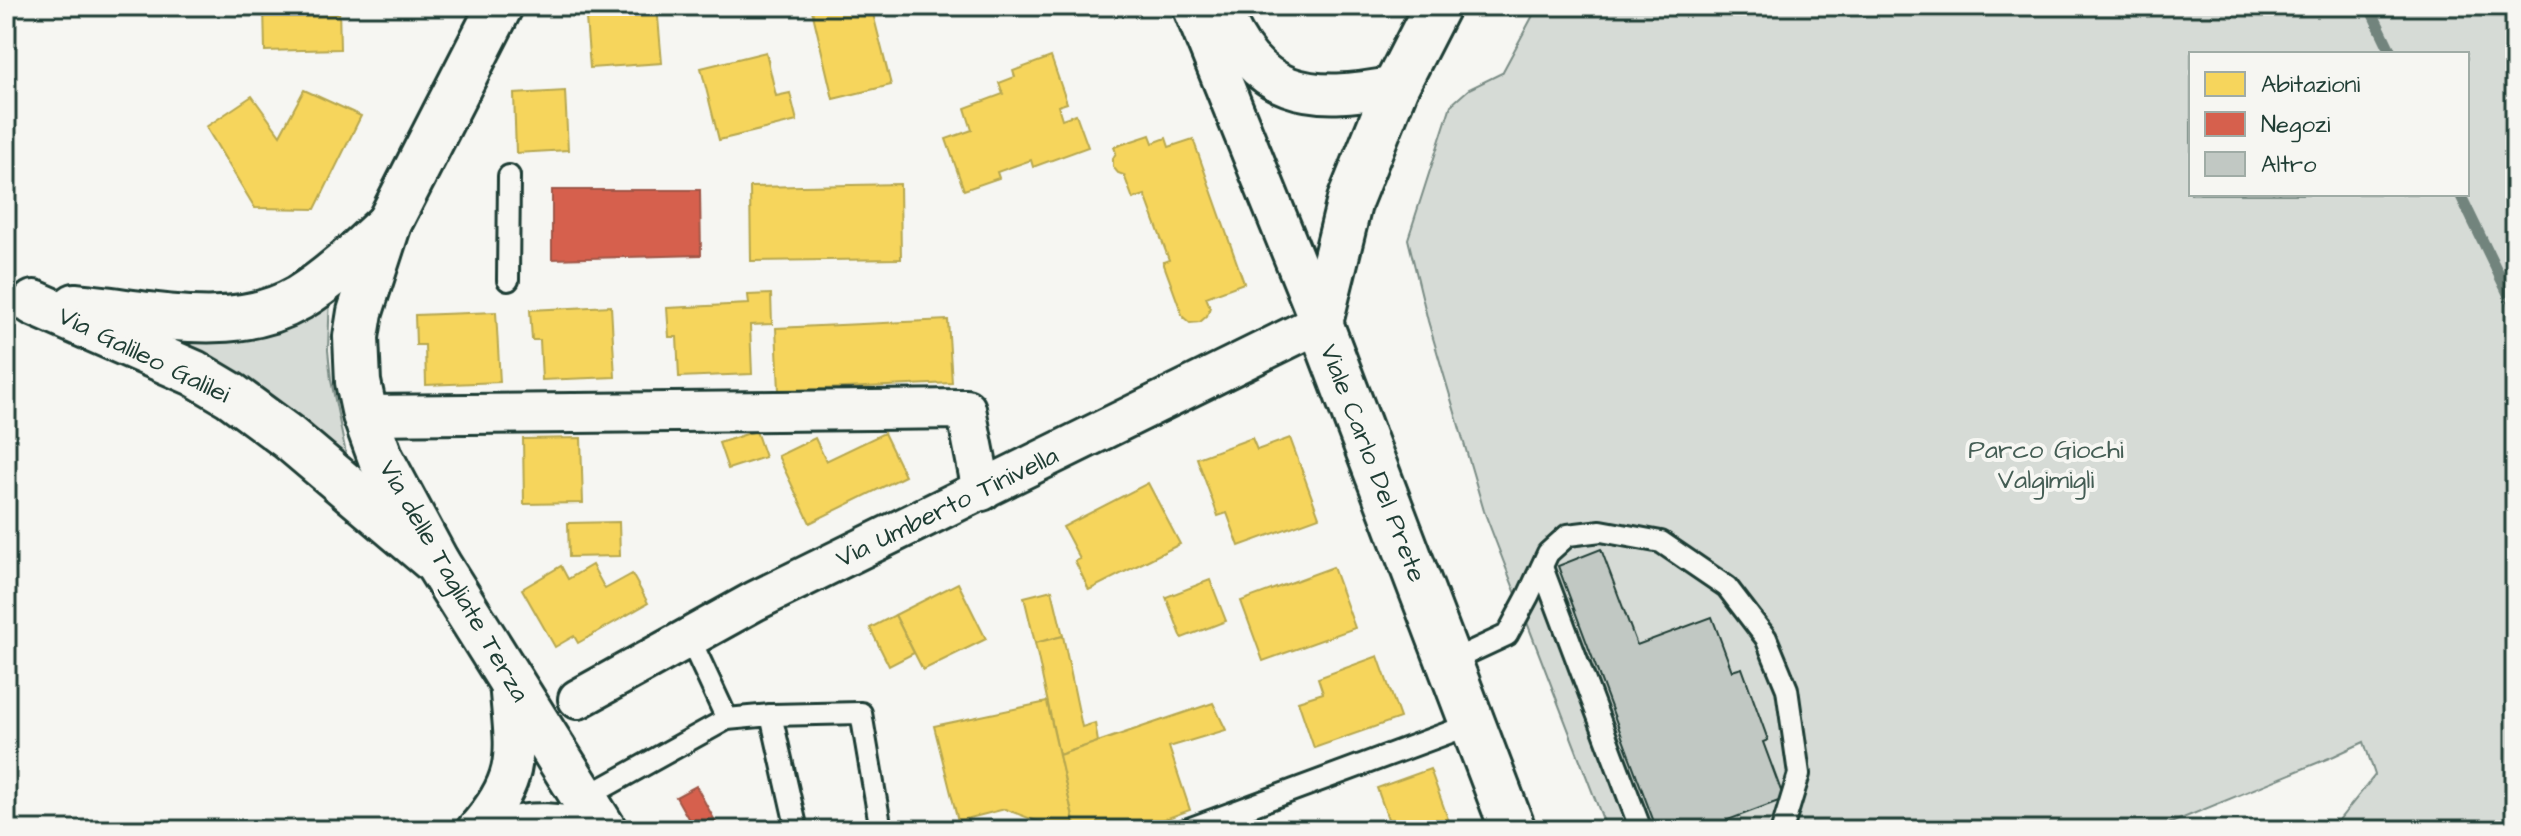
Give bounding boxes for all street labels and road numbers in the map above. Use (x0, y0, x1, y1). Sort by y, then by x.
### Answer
street label: Via Galileo Galilei (52, 298, 236, 412)
street label: Viale Carlo Del Prete (1311, 339, 1435, 587)
street label: Via Umberto Tinivella (830, 437, 1064, 577)
street label: Via delle Tagliate Terza (368, 453, 538, 710)

